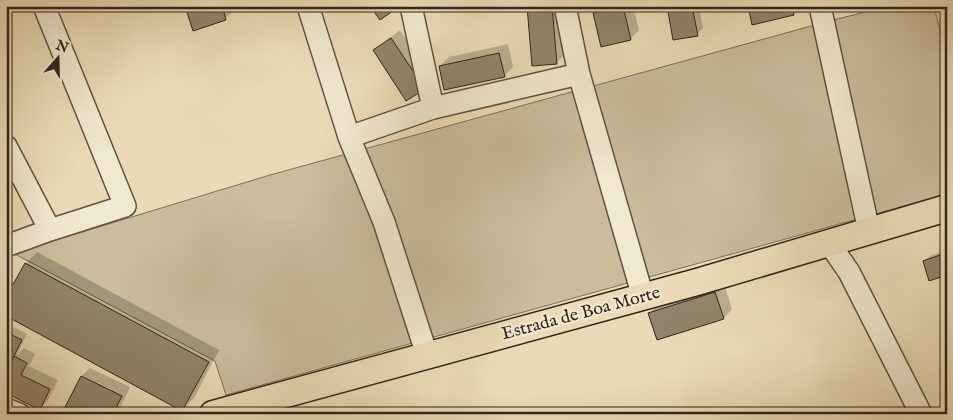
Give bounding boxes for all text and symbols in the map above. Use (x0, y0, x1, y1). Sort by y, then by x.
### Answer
north arrow (32, 32, 82, 82)
text: N (52, 36, 71, 57)
street label: Estrada de Boa Morte (499, 282, 663, 346)

